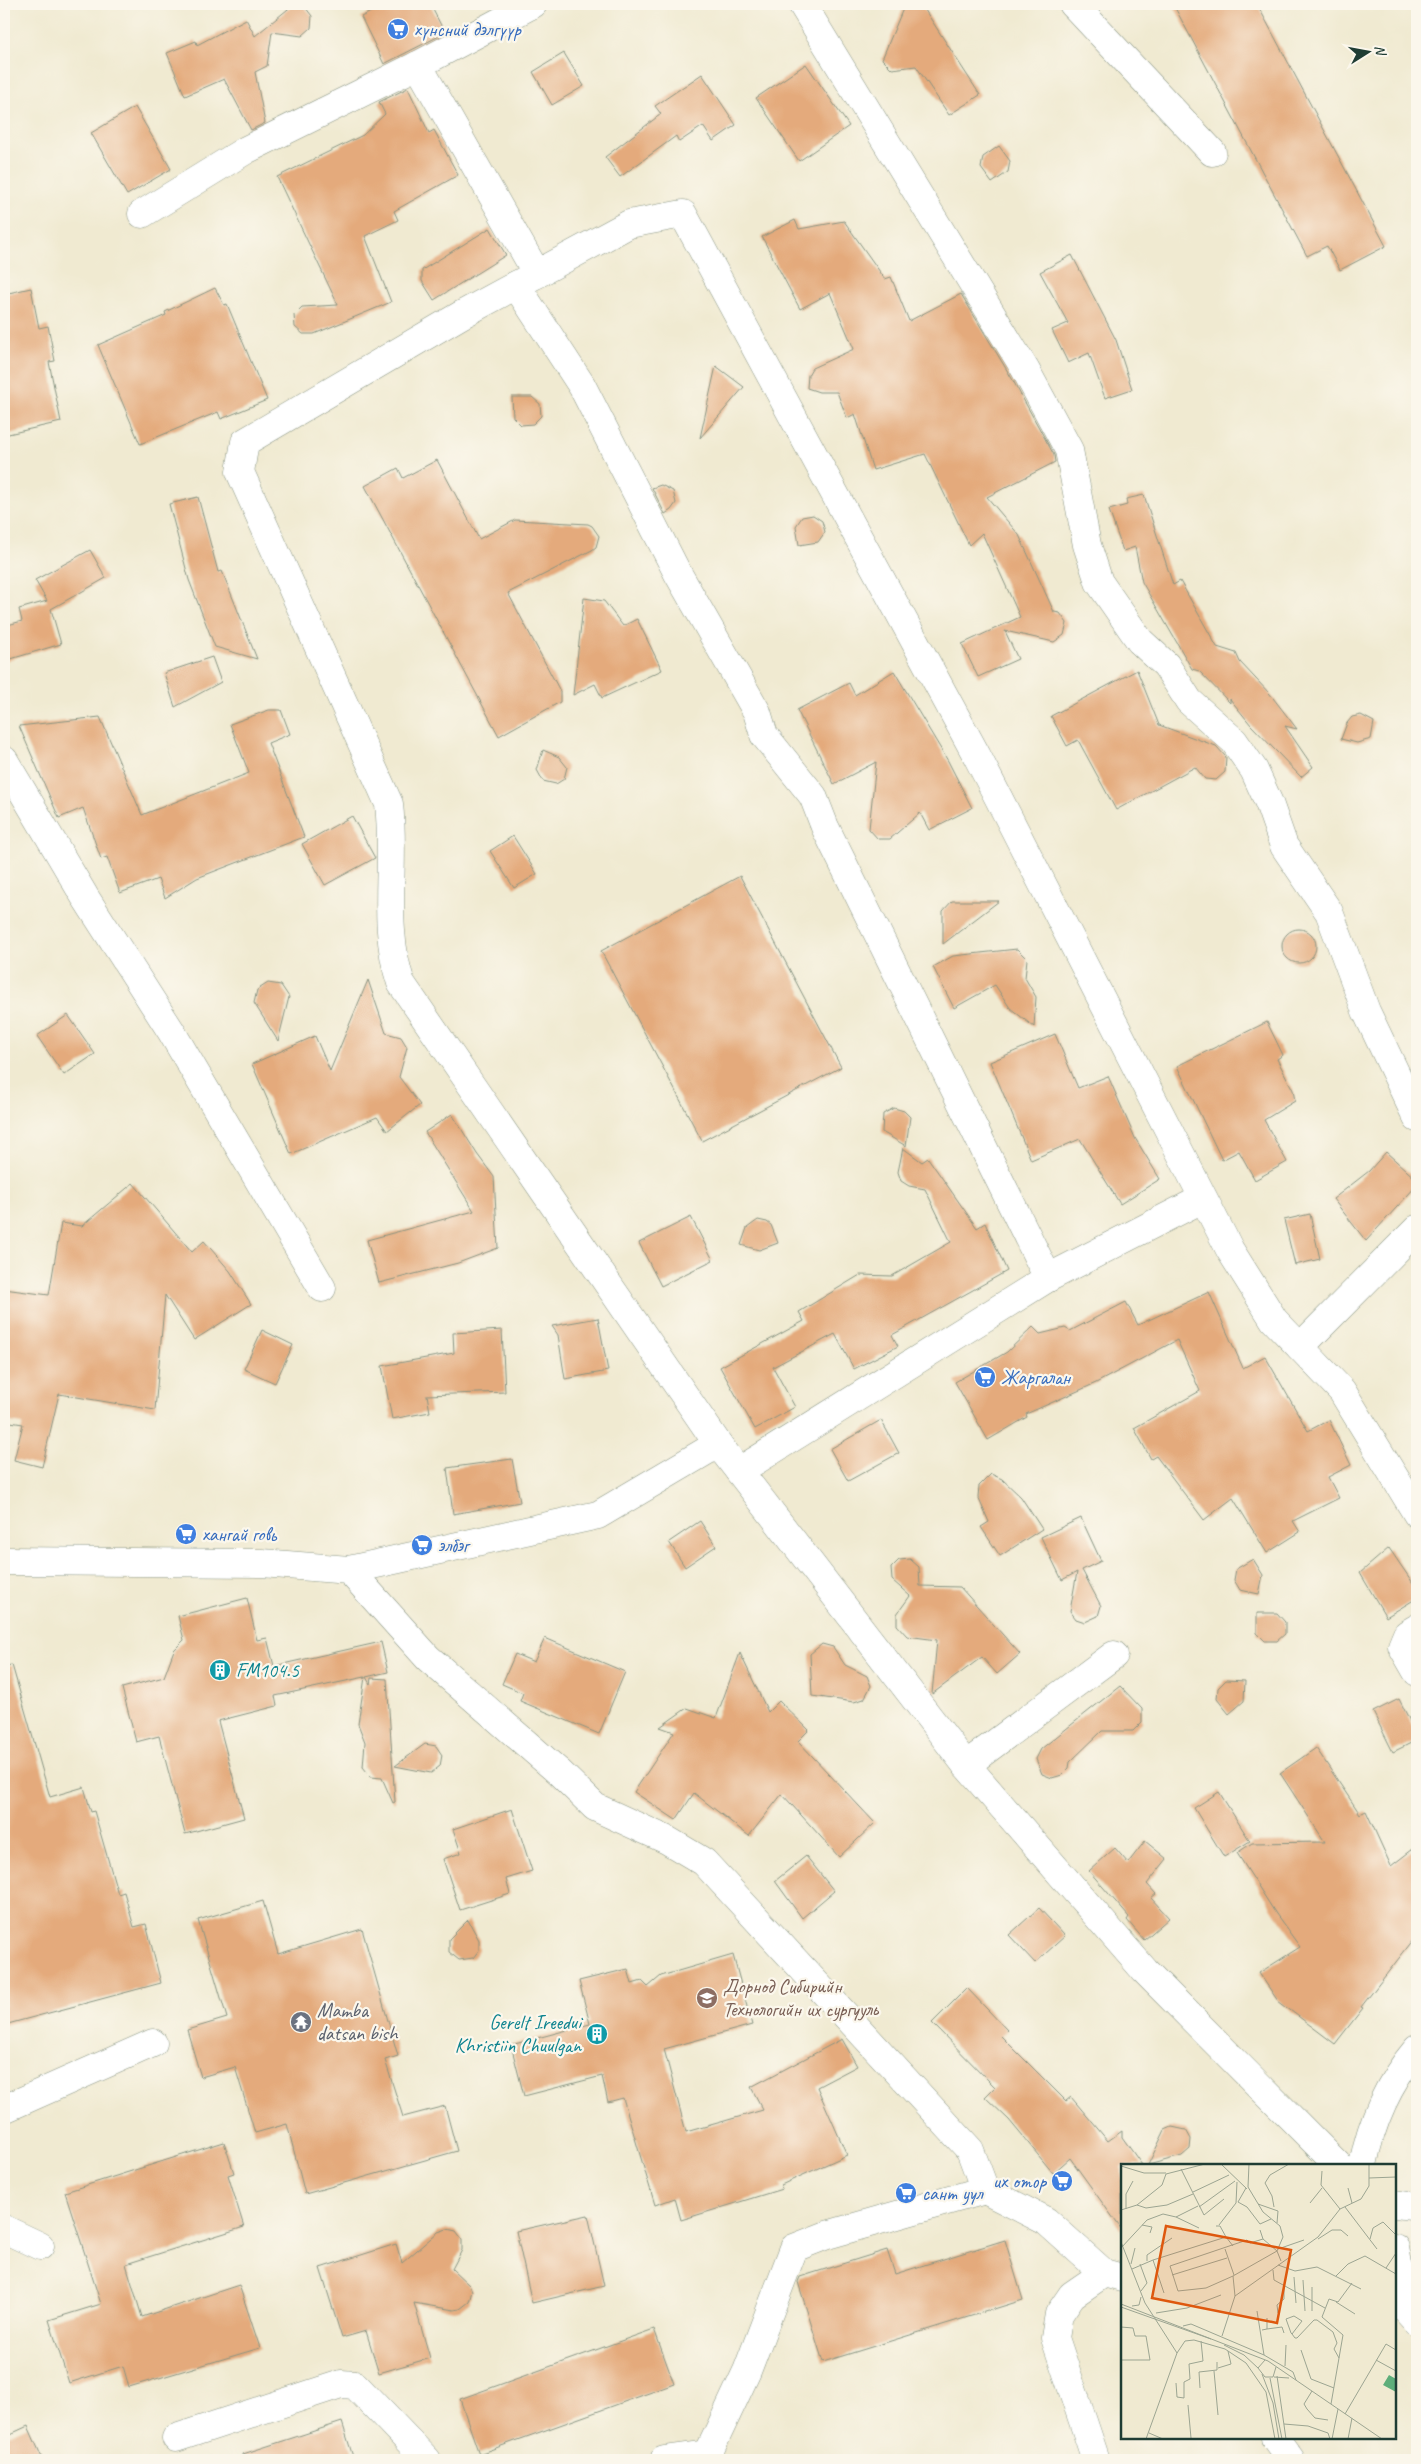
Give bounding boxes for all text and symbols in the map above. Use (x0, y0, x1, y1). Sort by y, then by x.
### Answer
supermarket icon: хүнсний дэлгүүр (386, 17, 410, 41)
place label: хүнсний дэлгүүр (414, 17, 522, 42)
north arrow (1344, 28, 1394, 78)
text: N (1371, 44, 1390, 58)
supermarket icon: Жаргалан (973, 1365, 997, 1389)
place label: Жаргалан (1001, 1365, 1072, 1390)
supermarket icon: хангай говь (174, 1522, 198, 1546)
place label: хангай говь (202, 1522, 278, 1547)
supermarket icon: элбэг (410, 1533, 434, 1557)
place label: элбэг (438, 1533, 471, 1558)
building icon: FM104.5 (208, 1658, 232, 1682)
place label: FM104.5 (236, 1658, 300, 1683)
place label: Дорнод Сибирийн Технологийн их сургууль (723, 1974, 880, 2022)
school or university icon: Дорнод Сибирийн Технологийн их сургууль (695, 1986, 719, 2010)
place label: Mamba datsan bish (317, 1998, 399, 2046)
temple icon: Mamba datsan bish (289, 2010, 313, 2034)
place label: Gerelt Ireedui Khristiin Chuulgan (455, 2010, 583, 2058)
building icon: Gerelt Ireedui Khristiin Chuulgan (585, 2022, 609, 2046)
inset map (1121, 2164, 1396, 2439)
place label: их отор (993, 2169, 1047, 2194)
supermarket icon: их отор (1050, 2169, 1074, 2193)
supermarket icon: сант уул (894, 2181, 918, 2205)
place label: сант уул (922, 2181, 985, 2206)

